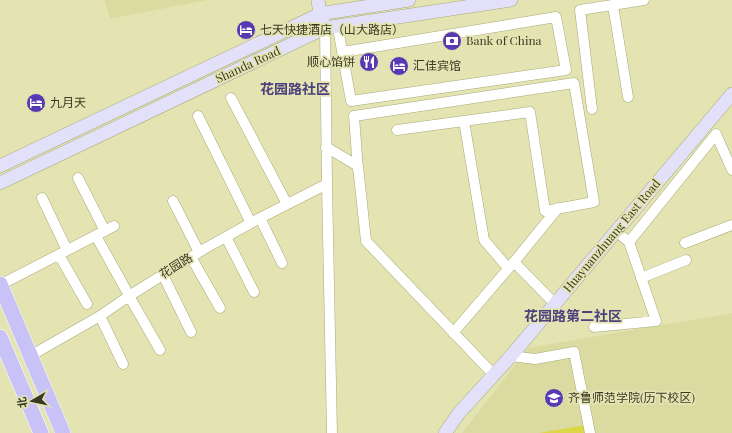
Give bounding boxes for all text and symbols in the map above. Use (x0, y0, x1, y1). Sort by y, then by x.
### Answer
hotel icon: 七天快捷酒店（山大路店） (235, 19, 257, 41)
place label: 七天快捷酒店（山大路店） (260, 21, 404, 37)
bank icon: Bank of China (441, 30, 463, 52)
place label: Bank of China (466, 32, 542, 48)
street label: Shanda Road (213, 42, 283, 86)
restaurant icon: 顺心馅饼 (358, 51, 380, 73)
place label: 顺心馅饼 (307, 53, 355, 69)
hotel icon: 汇佳宾馆 (388, 55, 410, 77)
place label: 汇佳宾馆 (413, 57, 461, 73)
district label: 花园路社区 (260, 79, 330, 98)
hotel icon: 九月天 (25, 92, 47, 114)
place label: 九月天 (50, 94, 86, 110)
street label: Huayuanzhuang East Road (559, 175, 663, 295)
street label: 花园路 (156, 249, 195, 281)
district label: 花园路第二社区 (524, 306, 622, 325)
north arrow (12, 381, 52, 421)
school or university icon: 齐鲁师范学院(历下校区) (543, 387, 565, 409)
place label: 齐鲁师范学院(历下校区) (568, 389, 695, 405)
text: 北 (13, 396, 30, 409)

